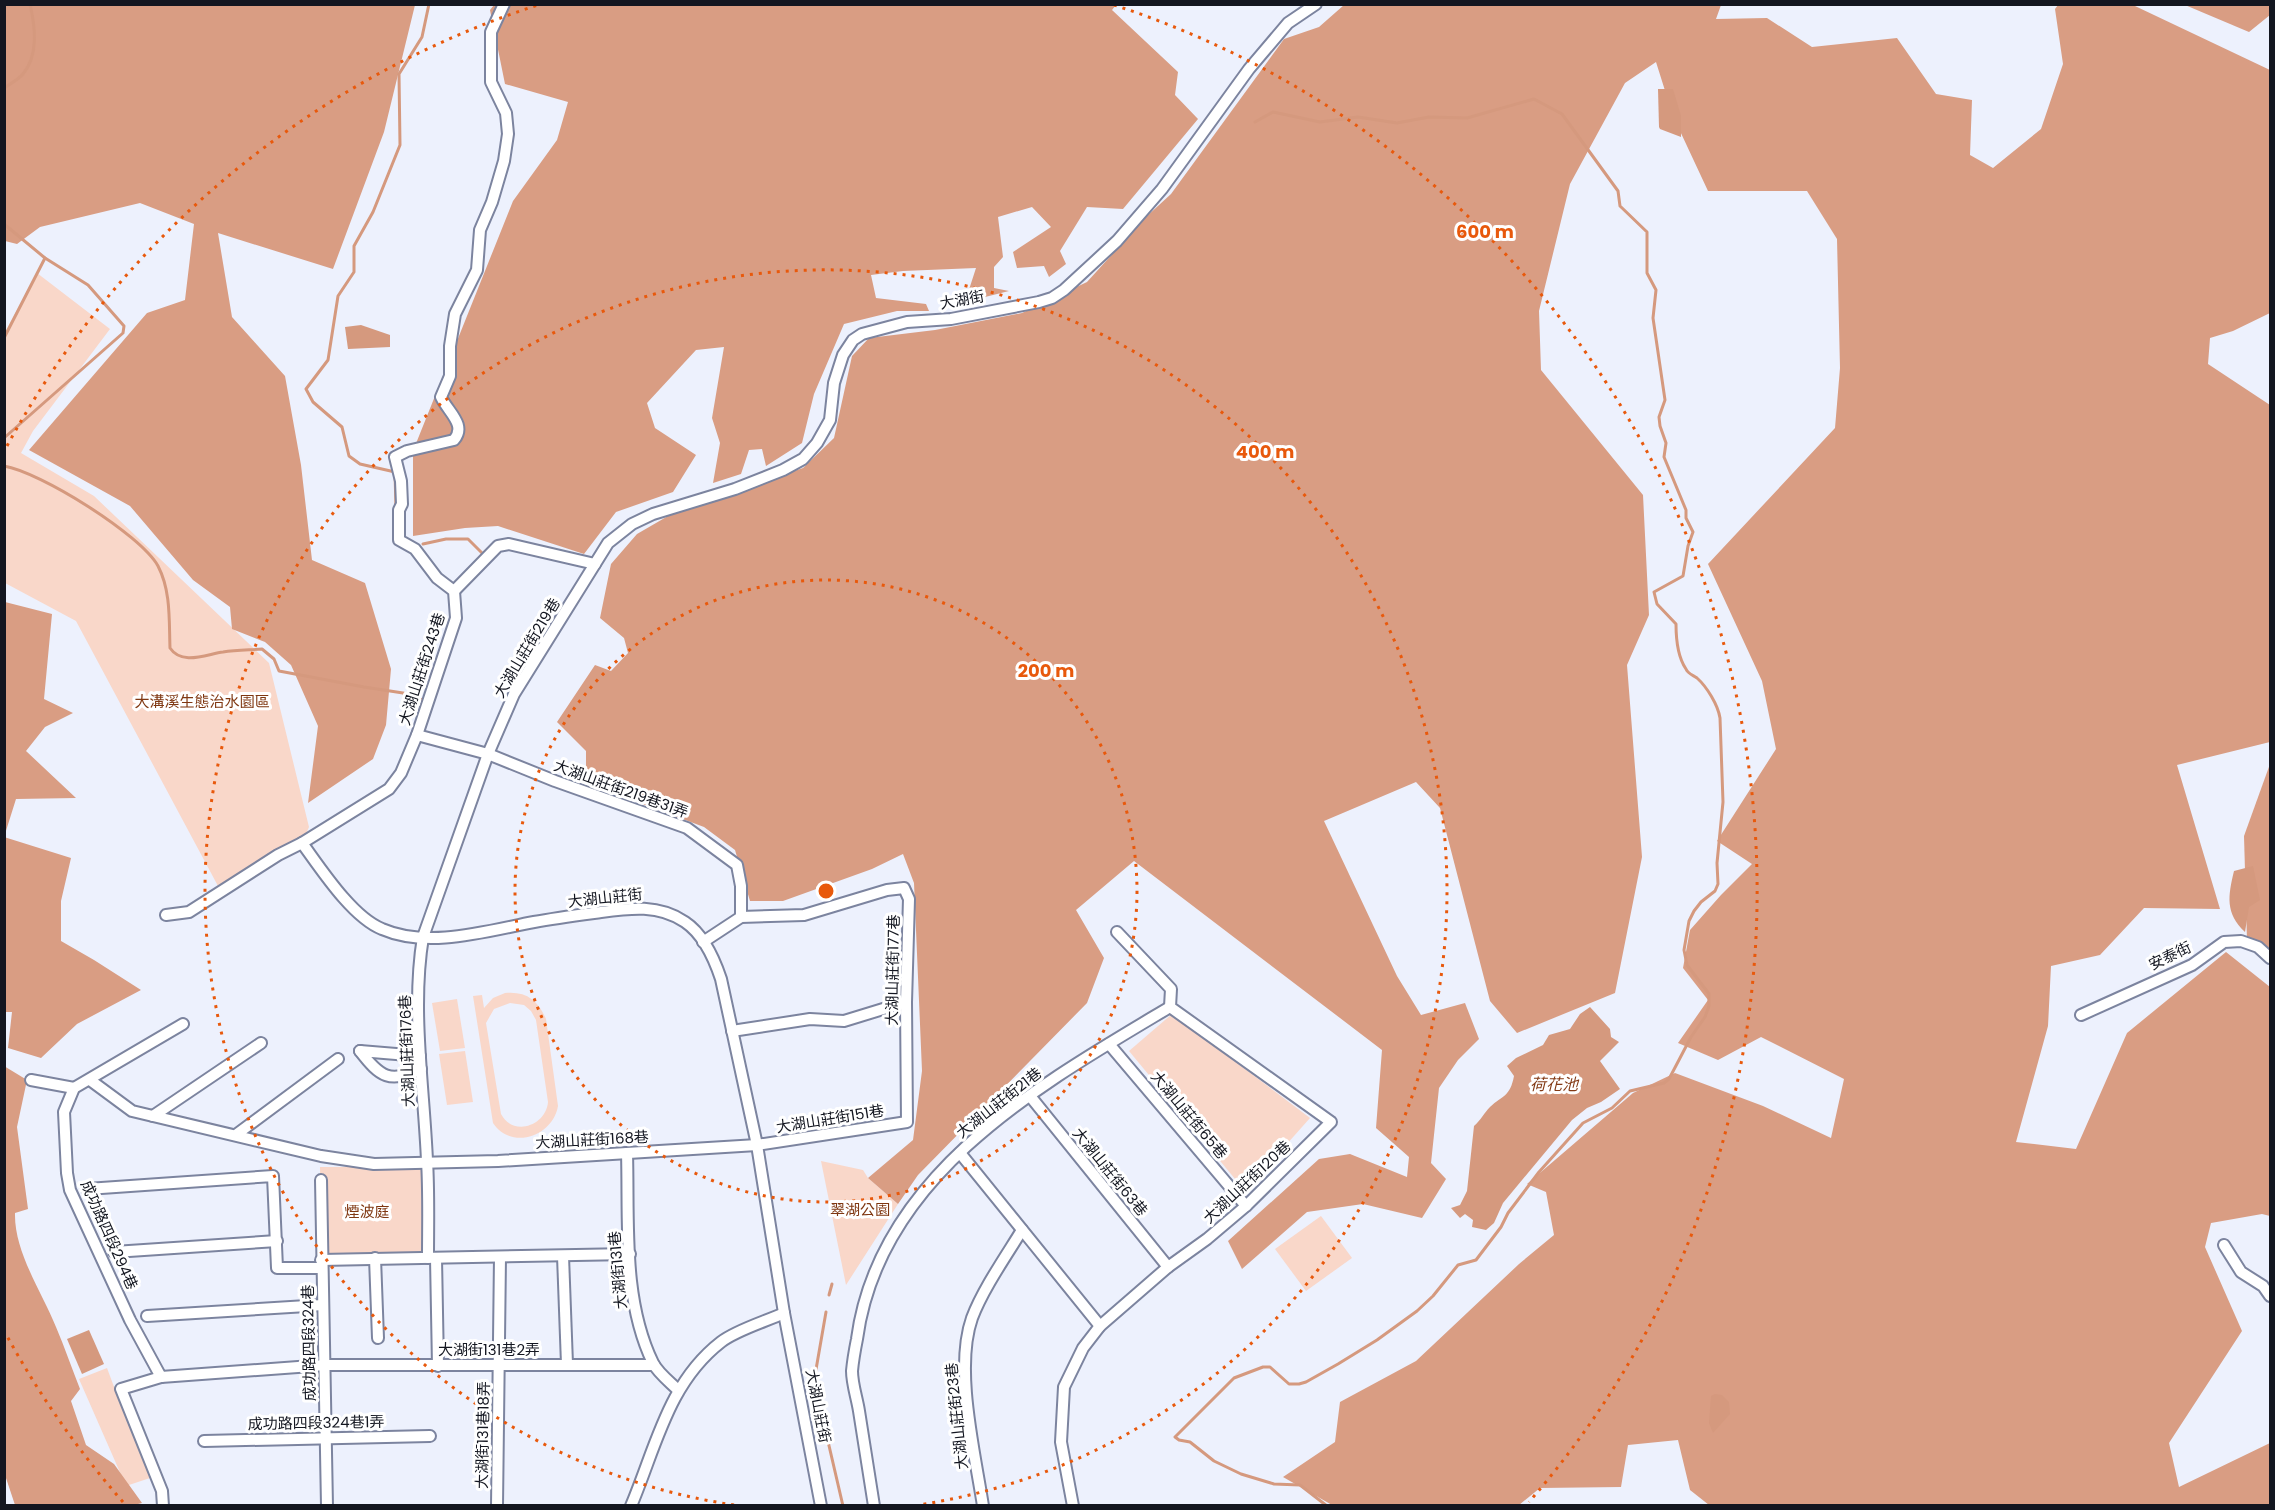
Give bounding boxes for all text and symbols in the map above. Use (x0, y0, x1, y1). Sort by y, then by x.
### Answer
text: 600 m (1456, 219, 1514, 244)
street label: 大湖街 (938, 285, 986, 314)
text: 400 m (1236, 439, 1294, 464)
street label: 大湖山莊街219巷 (488, 594, 565, 702)
street label: 大湖山莊街243巷 (393, 610, 450, 728)
text: 200 m (1018, 658, 1074, 683)
park label: 大溝溪生態治水園區 (134, 691, 270, 712)
street label: 大湖山莊街219巷31弄 (551, 754, 691, 823)
centre of rings (816, 881, 836, 901)
street label: 大湖山莊街 (567, 883, 643, 912)
street label: 大湖山莊街177巷 (881, 914, 904, 1026)
street label: 安泰街 (2145, 936, 2195, 975)
street label: 大湖山莊街176巷 (394, 994, 419, 1108)
street label: 大湖山莊街21巷 (951, 1062, 1046, 1143)
street label: 大湖山莊街65巷 (1146, 1066, 1232, 1163)
water label: 荷花池 (1530, 1073, 1580, 1096)
street label: 大湖山莊街151巷 (774, 1100, 885, 1137)
street label: 大湖山莊街63巷 (1068, 1123, 1153, 1220)
street label: 大湖山莊街168巷 (535, 1126, 649, 1153)
street label: 大湖山莊街120巷 (1198, 1135, 1295, 1228)
street label: 成功路四段294巷 (76, 1177, 143, 1293)
park label: 翠湖公園 (830, 1199, 890, 1220)
park label: 煙波庭 (344, 1201, 390, 1222)
street label: 大湖街131巷 (604, 1230, 631, 1310)
street label: 成功路四段324巷 (297, 1284, 320, 1402)
street label: 大湖街131巷2弄 (438, 1339, 540, 1360)
street label: 大湖山莊街23巷 (940, 1362, 973, 1471)
street label: 大湖山莊街 (801, 1367, 836, 1445)
street label: 大湖街131巷18弄 (471, 1381, 494, 1489)
street label: 成功路四段324巷1弄 (247, 1411, 385, 1434)

